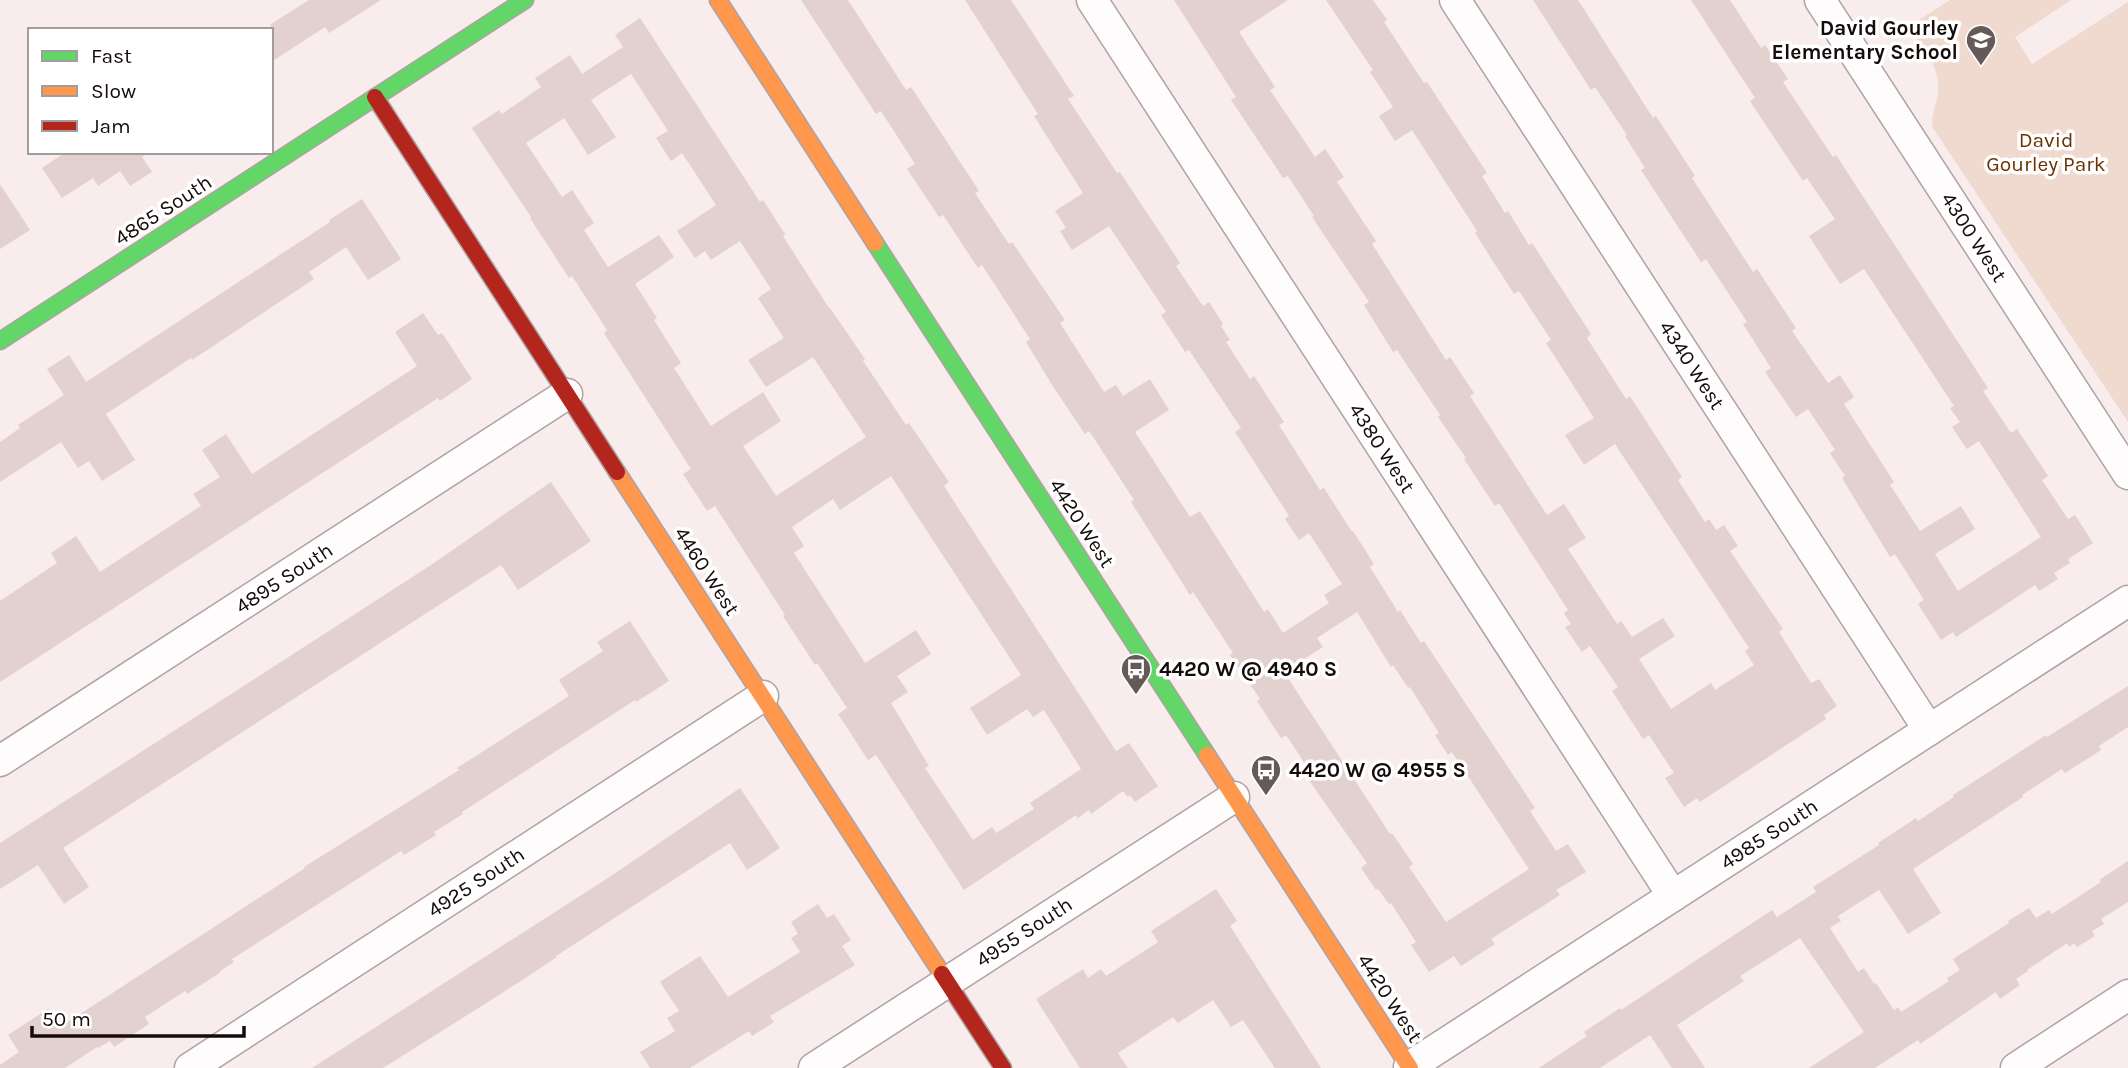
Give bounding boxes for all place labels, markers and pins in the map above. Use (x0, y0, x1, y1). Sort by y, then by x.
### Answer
place label: David Gourley Elementary School (1772, 16, 1958, 64)
school or university icon: David Gourley Elementary School (1964, 23, 1998, 67)
bus stop icon: 4420 W @ 4940 S (1119, 652, 1153, 696)
place label: 4420 W @ 4940 S (1159, 657, 1337, 681)
bus stop icon: 4420 W @ 4955 S (1249, 753, 1283, 797)
place label: 4420 W @ 4955 S (1289, 758, 1466, 782)

